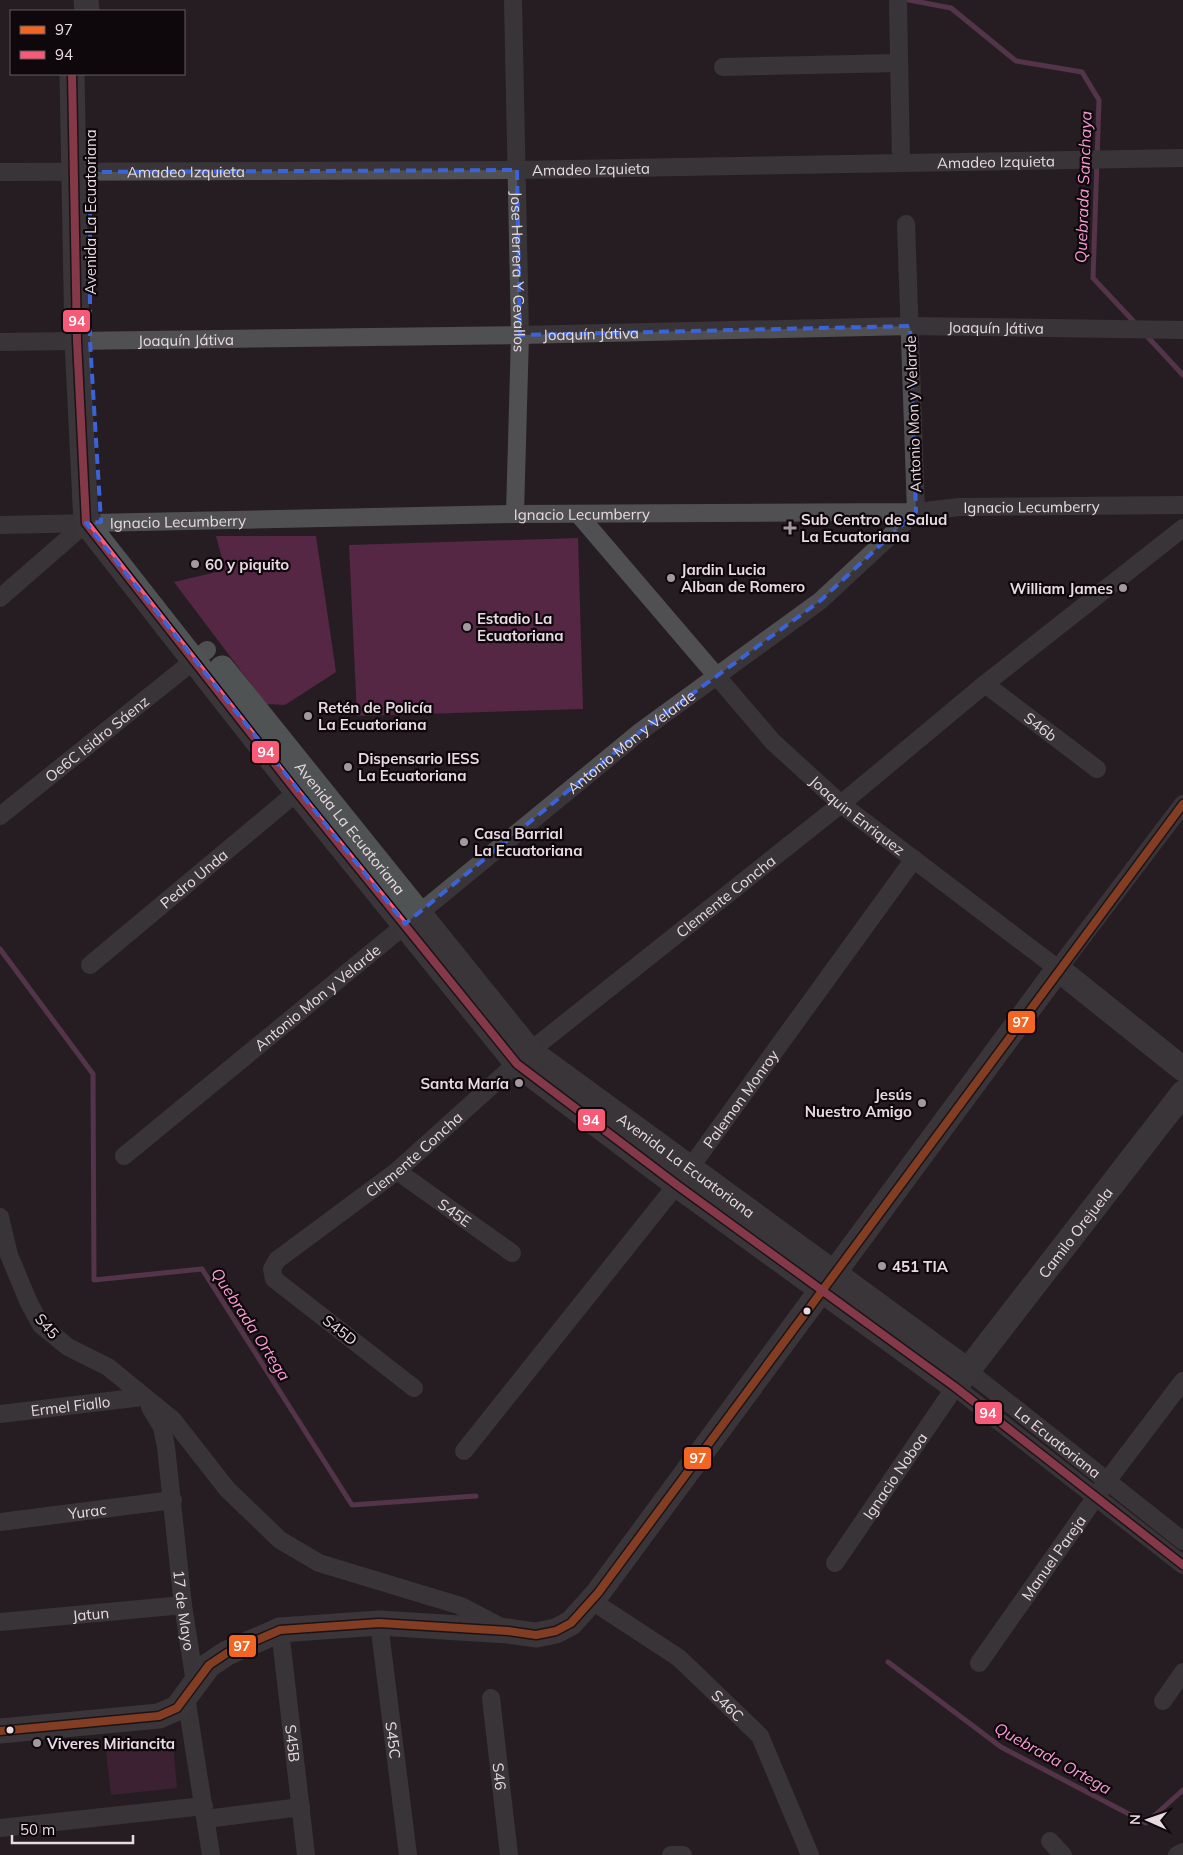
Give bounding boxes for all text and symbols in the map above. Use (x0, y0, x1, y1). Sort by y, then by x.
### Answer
legend (10, 10, 185, 75)
text: 97 (55, 20, 73, 39)
text: 94 (55, 45, 73, 64)
water label: Quebrada Sanchaya (1070, 110, 1096, 263)
street label: Avenida La Ecuatoriana (81, 129, 100, 295)
street label: Amadeo Izquieta (937, 151, 1055, 172)
street label: Amadeo Izquieta (532, 158, 650, 179)
street label: Amadeo Izquieta (127, 162, 245, 181)
street label: Jose Herrera Y Cevallos (508, 191, 530, 353)
line badge: 94 (62, 309, 91, 333)
text: 94 (69, 312, 86, 330)
street label: Joaquín Játiva (948, 317, 1044, 337)
street label: Joaquín Játiva (543, 323, 639, 344)
street label: Joaquín Játiva (138, 329, 234, 350)
street label: Antonio Mon y Velarde (901, 335, 925, 493)
street label: Ignacio Lecumberry (963, 496, 1100, 516)
street label: Ignacio Lecumberry (514, 504, 650, 524)
street label: Ignacio Lecumberry (110, 510, 246, 532)
place label: Sub Centro de Salud La Ecuatoriana (801, 510, 947, 546)
marker: Sub Centro de Salud La Ecuatoriana (783, 521, 797, 535)
place label: 60 y piquito (205, 555, 289, 574)
marker: 60 y piquito (189, 558, 201, 570)
place label: Jardin Lucia Alban de Romero (681, 560, 805, 596)
marker: Jardin Lucia Alban de Romero (665, 572, 677, 584)
place label: William James (1010, 579, 1113, 598)
marker: William James (1117, 582, 1129, 594)
place label: Estadio La Ecuatoriana (477, 609, 564, 645)
marker: Estadio La Ecuatoriana (461, 621, 473, 633)
street label: Antonio Mon y Velarde (563, 685, 699, 797)
street label: Oe6C Isidro Sáenz (41, 691, 153, 786)
place label: Retén de Policía La Ecuatoriana (318, 698, 432, 734)
street label: S46b (1021, 708, 1061, 745)
marker: Retén de Policía La Ecuatoriana (302, 710, 314, 722)
line badge: 94 (251, 740, 280, 764)
text: 94 (258, 743, 275, 761)
place label: Dispensario IESS La Ecuatoriana (358, 749, 480, 785)
street label: Avenida La Ecuatoriana (291, 757, 410, 898)
marker: Dispensario IESS La Ecuatoriana (342, 761, 354, 773)
street label: Joaquin Enriquez (806, 771, 909, 859)
place label: Casa Barrial La Ecuatoriana (474, 824, 582, 860)
marker: Casa Barrial La Ecuatoriana (458, 836, 470, 848)
street label: Pedro Unda (156, 845, 231, 912)
street label: Clemente Concha (672, 850, 779, 941)
street label: Antonio Mon y Velarde (250, 940, 384, 1055)
line badge: 97 (1007, 1010, 1036, 1034)
text: 97 (1013, 1013, 1029, 1031)
street label: Palemon Monroy (698, 1046, 782, 1151)
place label: Santa María (420, 1074, 509, 1093)
marker: Santa María (513, 1077, 525, 1089)
place label: Jesús Nuestro Amigo (805, 1085, 912, 1121)
marker: Jesús Nuestro Amigo (916, 1097, 928, 1109)
street label: Clemente Concha (361, 1107, 466, 1201)
line badge: 94 (577, 1108, 606, 1132)
street label: Avenida La Ecuatoriana (614, 1109, 759, 1222)
text: 94 (583, 1111, 600, 1129)
street label: Camilo Orejuela (1034, 1183, 1116, 1282)
street label: S45E (435, 1194, 475, 1231)
place label: 451 TIA (892, 1257, 949, 1276)
marker: 451 TIA (876, 1260, 888, 1272)
water label: Quebrada Ortega (207, 1264, 295, 1385)
unlabelled marker (802, 1306, 812, 1316)
street label: S45 (31, 1309, 63, 1343)
street label: S45D (319, 1311, 361, 1349)
street label: Ermel Fiallo (30, 1391, 111, 1420)
line badge: 94 (974, 1401, 1003, 1425)
street label: La Ecuatoriana (1011, 1402, 1105, 1482)
text: 94 (980, 1404, 997, 1422)
street label: Ignacio Noboa (859, 1428, 931, 1522)
line badge: 97 (683, 1446, 712, 1470)
text: 97 (690, 1449, 706, 1467)
street label: Yurac (66, 1499, 108, 1523)
street label: Manuel Pareja (1017, 1511, 1090, 1604)
street label: 17 de Mayo (170, 1569, 199, 1652)
street label: Jatun (71, 1602, 110, 1625)
line badge: 97 (228, 1634, 257, 1658)
text: 97 (234, 1637, 250, 1655)
street label: S46C (708, 1685, 748, 1725)
water label: Quebrada Ortega (991, 1718, 1115, 1799)
street label: S45C (382, 1720, 405, 1760)
street label: S45B (281, 1723, 305, 1763)
unlabelled marker (5, 1725, 15, 1735)
place label: Viveres Miriancita (46, 1734, 175, 1753)
marker: Viveres Miriancita (31, 1737, 43, 1749)
street label: S46 (489, 1762, 511, 1791)
north arrow (1123, 1795, 1173, 1845)
scale bar (12, 1812, 134, 1844)
text: N (1126, 1814, 1144, 1825)
text: 50 m (20, 1820, 55, 1839)

